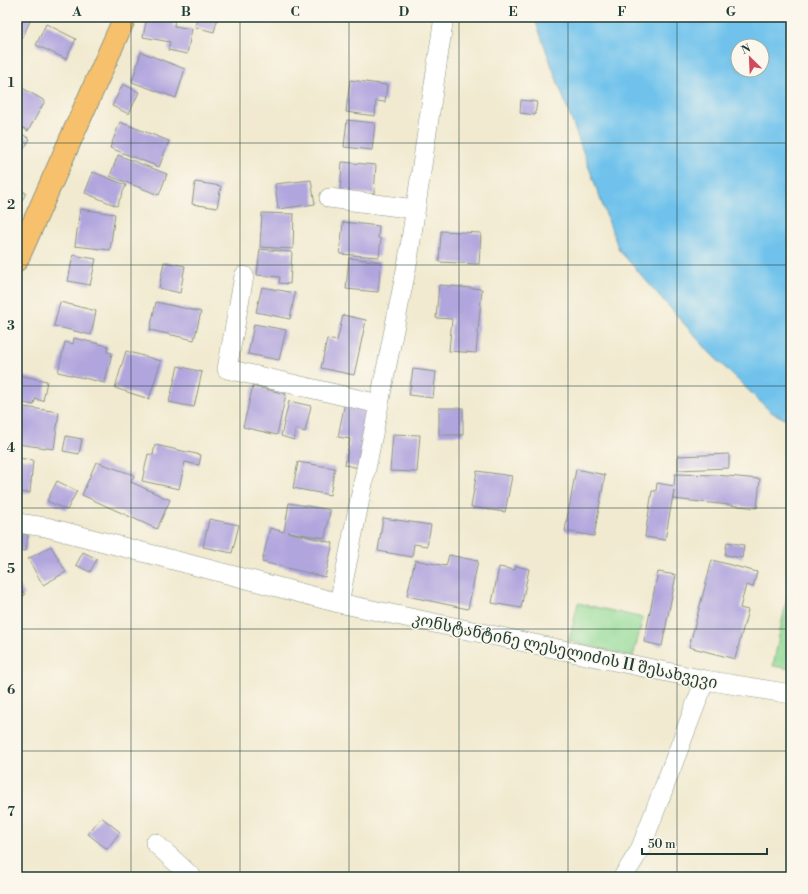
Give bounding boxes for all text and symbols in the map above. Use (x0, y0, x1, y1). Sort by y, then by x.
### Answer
text: A (71, 4, 82, 20)
text: B (181, 4, 191, 20)
text: C (290, 4, 300, 20)
text: D (399, 4, 409, 20)
text: E (508, 4, 518, 20)
text: F (617, 4, 627, 20)
text: G (726, 4, 737, 20)
north arrow (730, 38, 770, 78)
text: N (740, 41, 753, 58)
text: 1 (8, 75, 15, 91)
text: 2 (7, 197, 15, 213)
text: 3 (7, 318, 15, 334)
text: 4 (7, 440, 16, 456)
text: 5 (7, 561, 15, 577)
street label: კონსტანტინე ლესელიძის II შესახვევი (410, 609, 719, 693)
text: 6 (7, 682, 15, 698)
text: 7 (7, 804, 15, 820)
scale bar (642, 830, 767, 856)
text: 50 m (648, 837, 676, 852)

